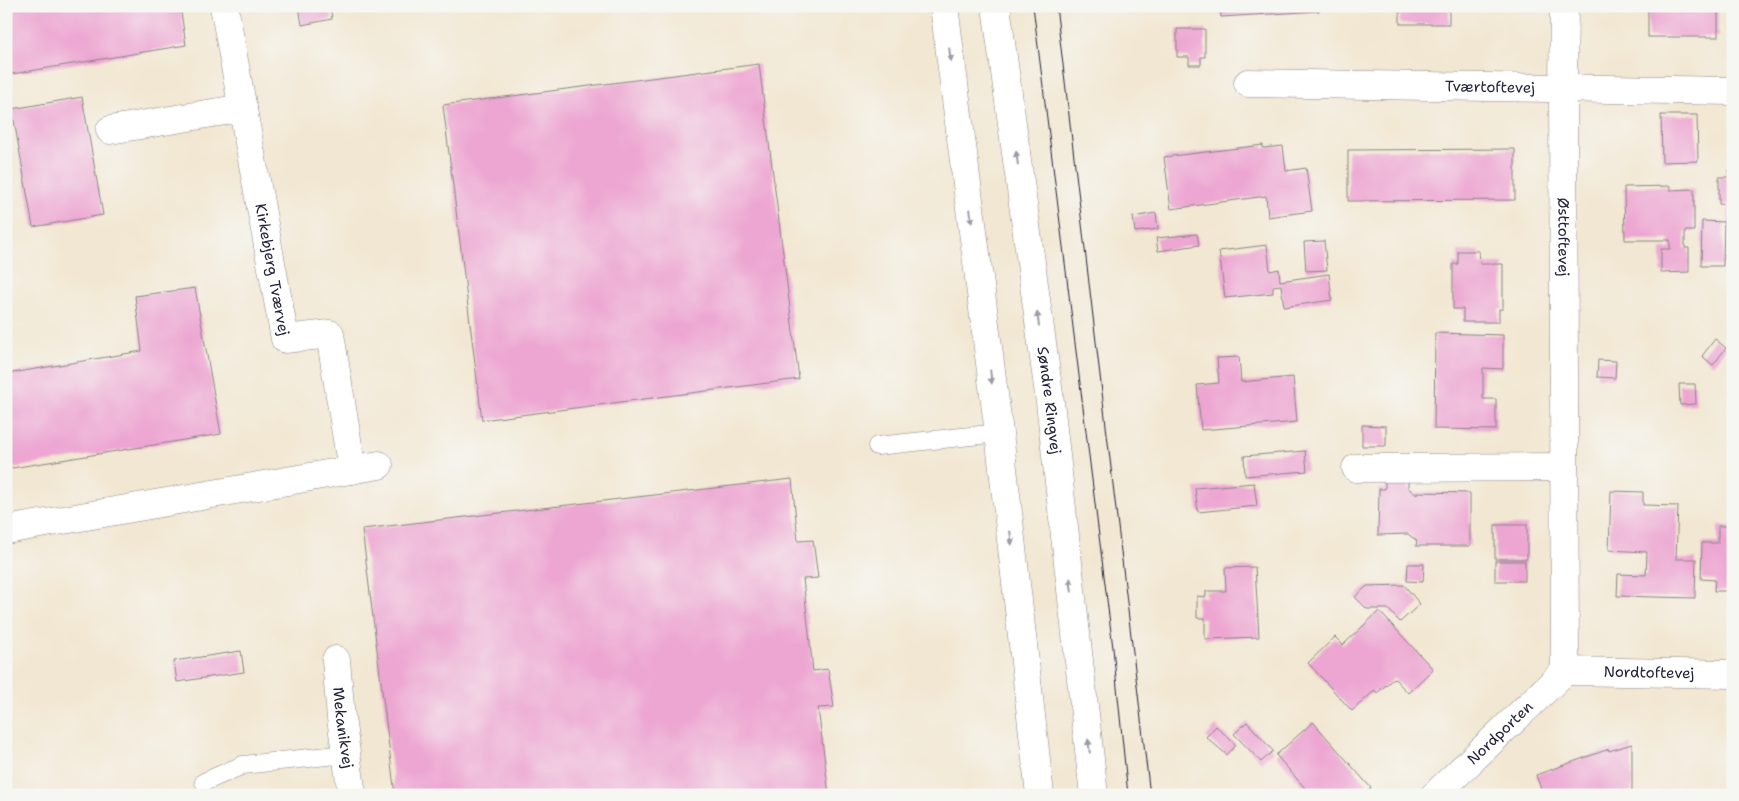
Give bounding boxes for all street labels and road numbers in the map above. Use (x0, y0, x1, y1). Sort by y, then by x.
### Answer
street label: Tværtoftevej (1445, 76, 1535, 98)
street label: Østtoftevej (1553, 197, 1574, 277)
street label: Kirkebjerg Tværvej (250, 202, 294, 337)
street label: Søndre Ringvej (1033, 345, 1066, 455)
street label: Nordtoftevej (1603, 662, 1695, 683)
street label: Mekanikvej (328, 686, 358, 770)
street label: Nordporten (1463, 697, 1537, 769)

